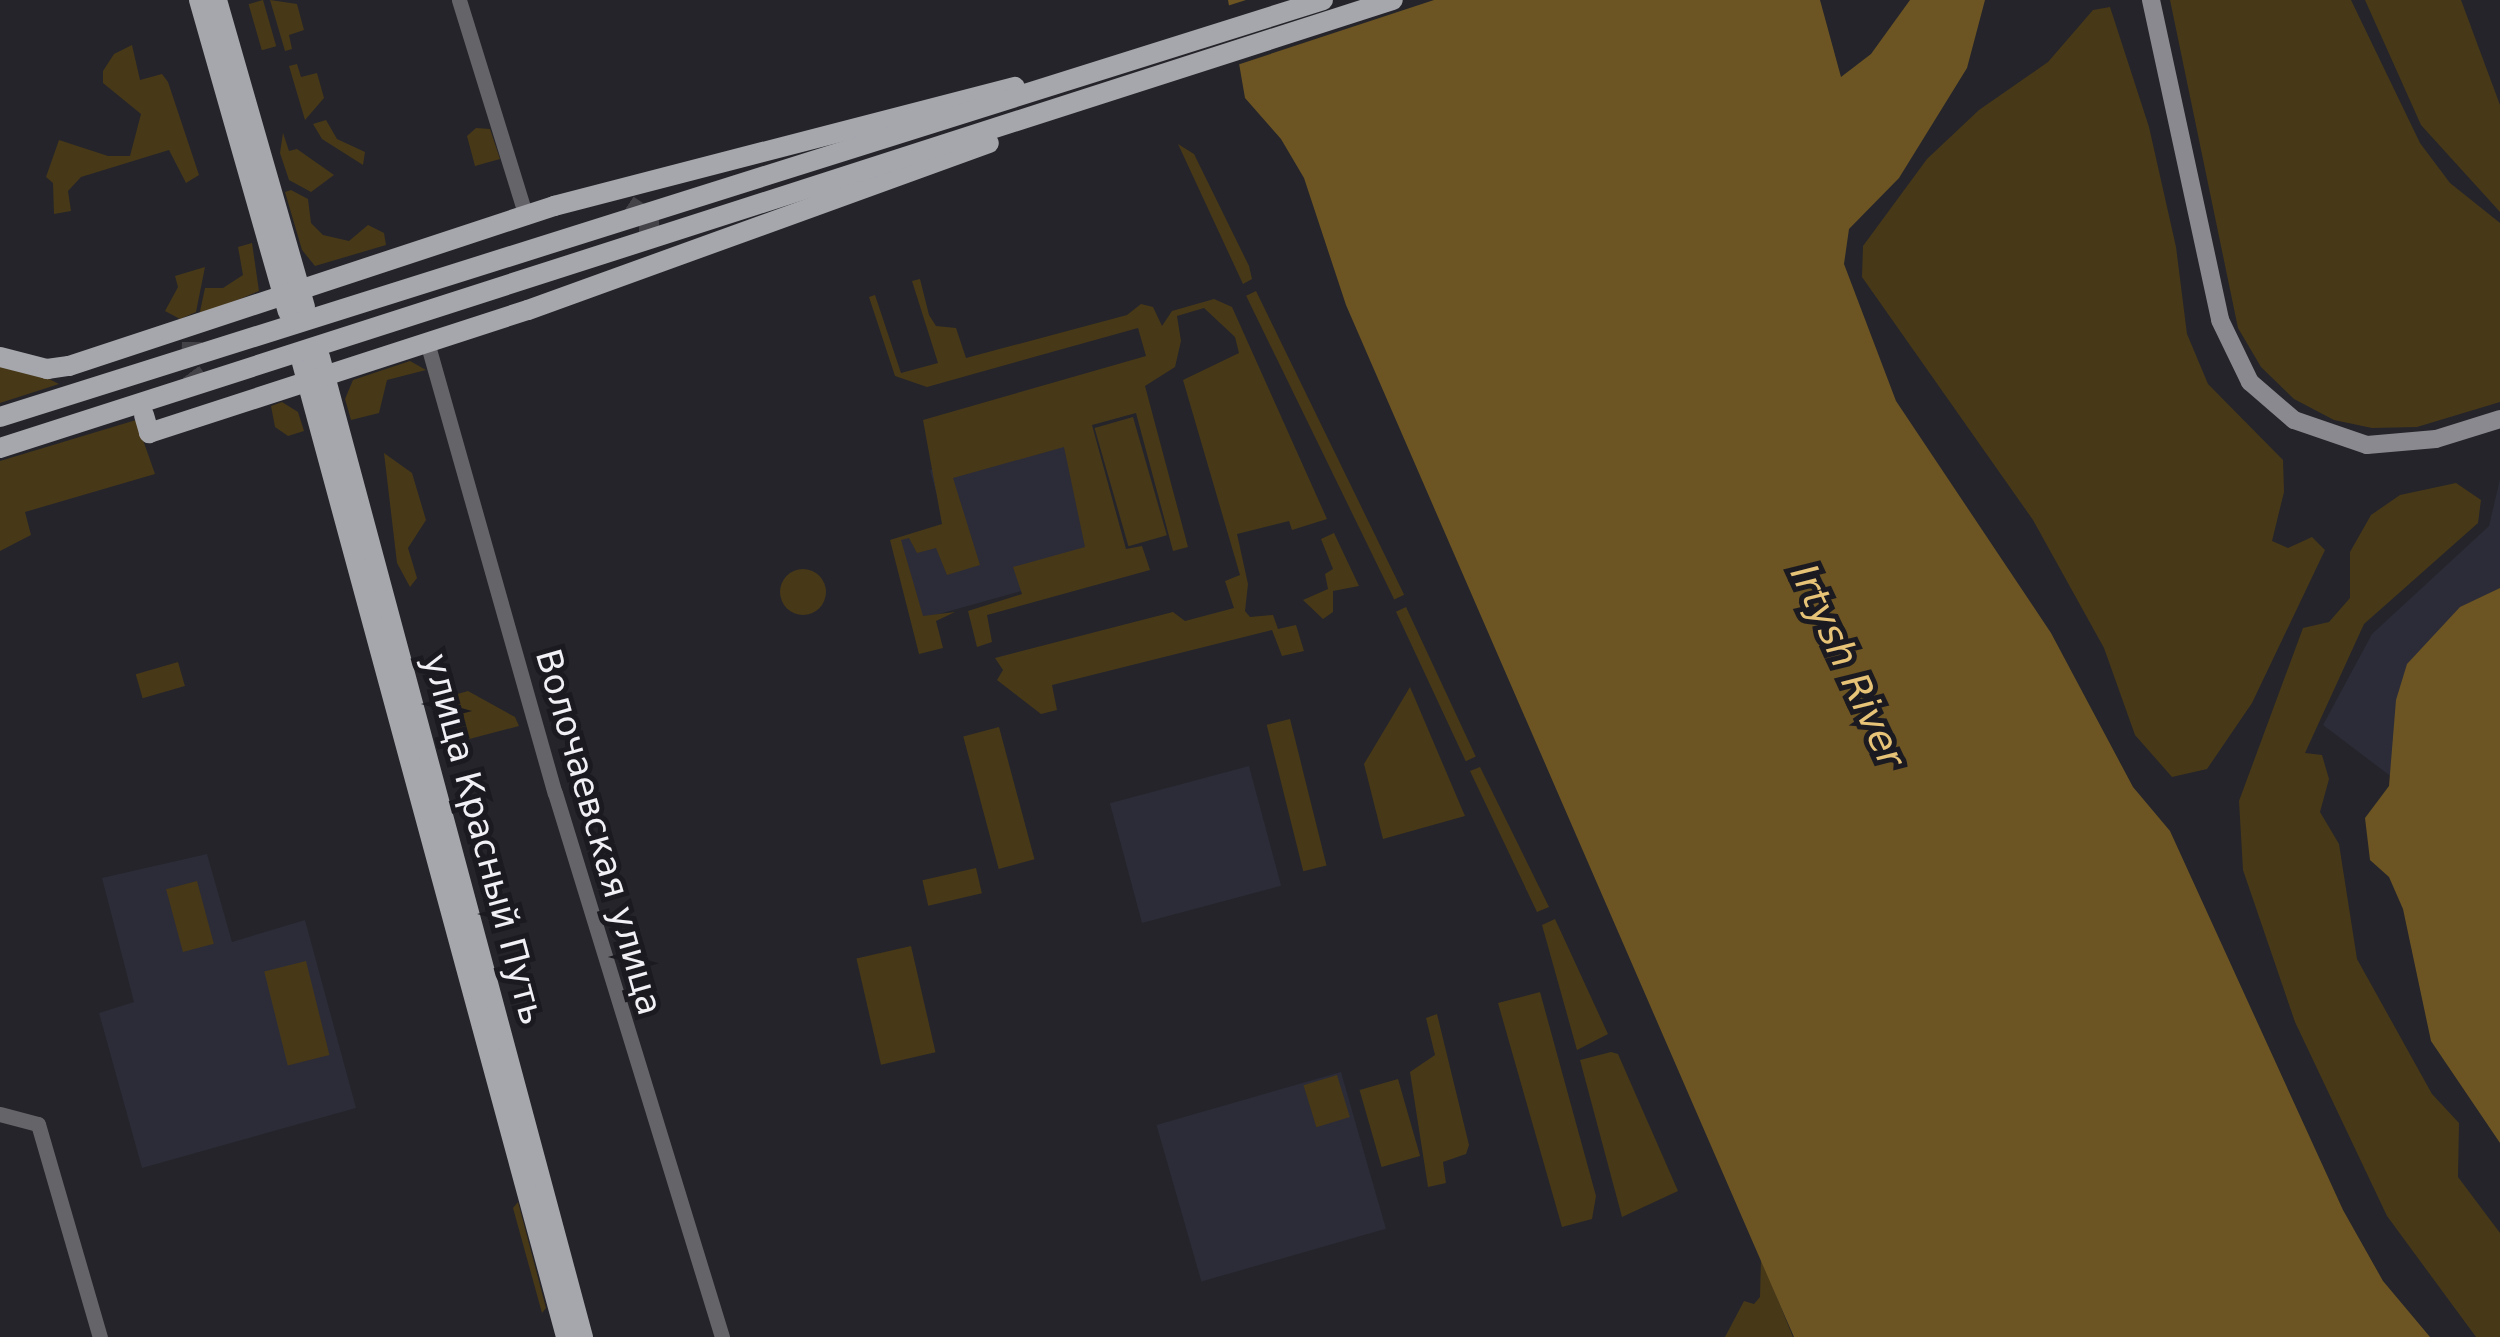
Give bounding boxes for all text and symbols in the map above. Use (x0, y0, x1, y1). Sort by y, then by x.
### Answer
water label: Irtysh River (1780, 557, 1914, 775)
street label: Волочаевская улица (527, 644, 671, 1020)
street label: улица Красный Путь (414, 649, 554, 1029)

